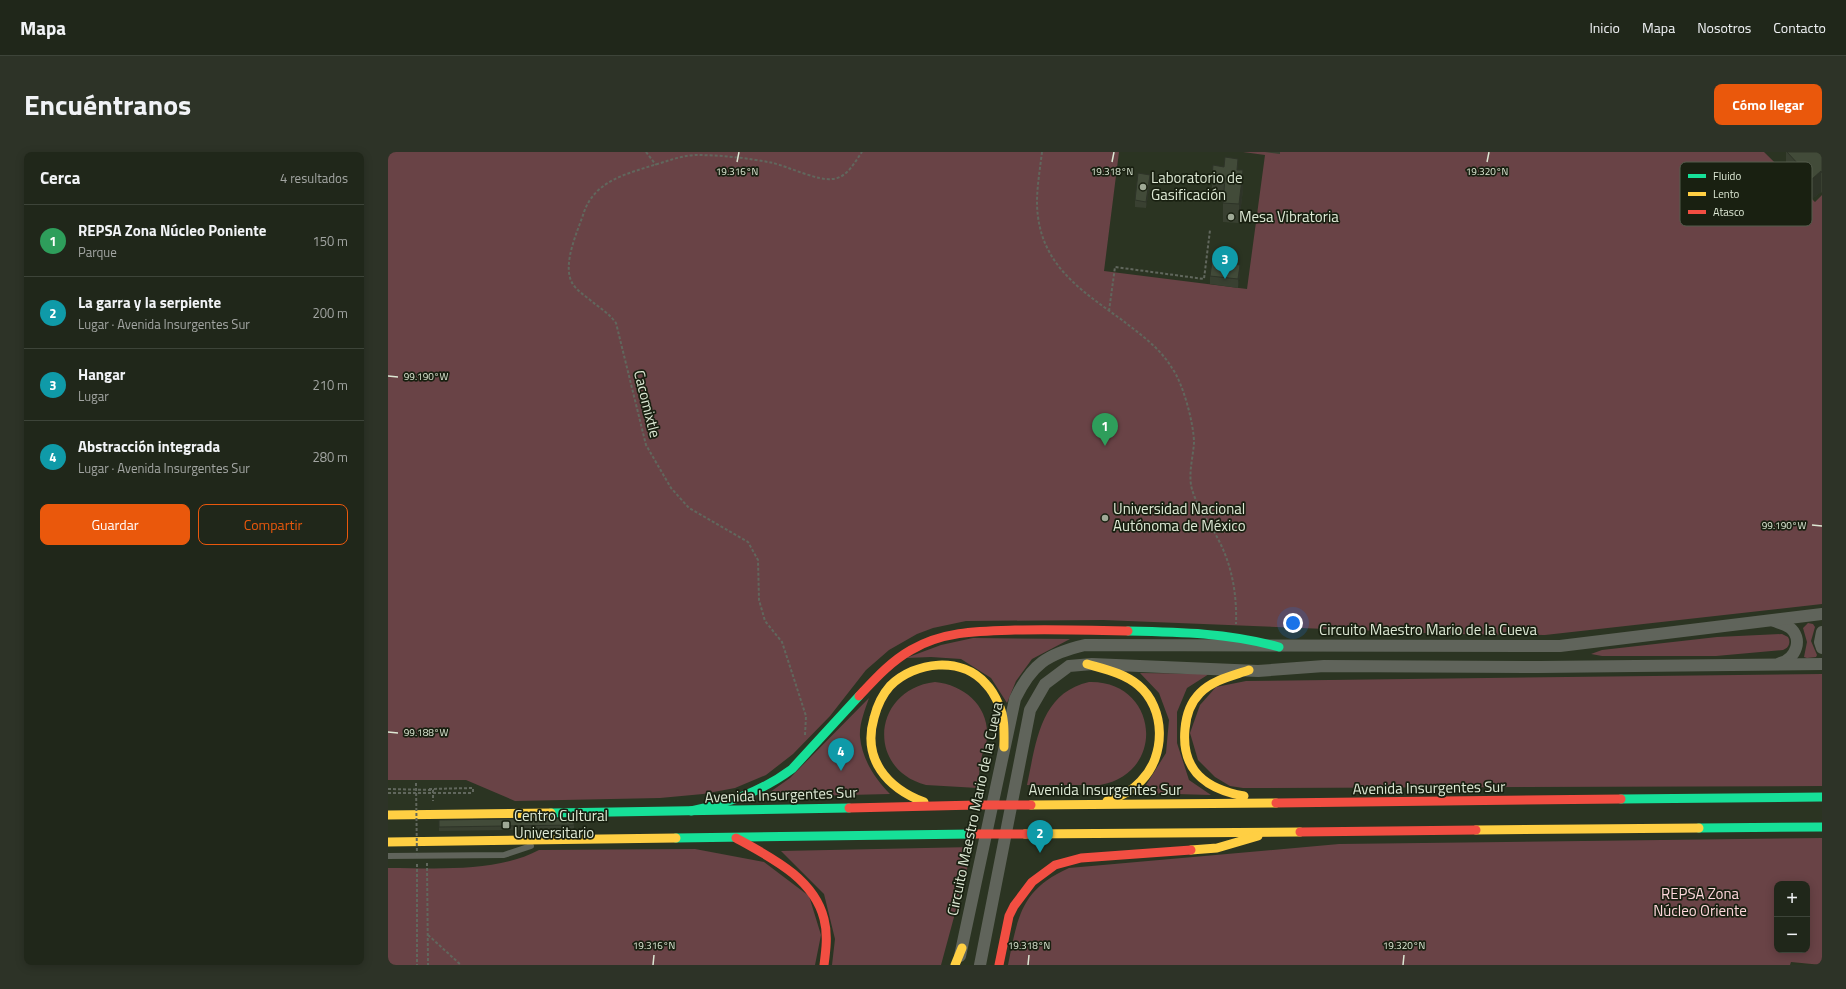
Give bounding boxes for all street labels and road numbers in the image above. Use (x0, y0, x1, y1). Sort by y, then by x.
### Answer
street label: Cacomixtle (628, 368, 667, 440)
street label: Circuito Maestro Mario de la Cueva (1319, 618, 1537, 641)
street label: Circuito Maestro Mario de la Cueva (941, 699, 1009, 918)
street label: Avenida Insurgentes Sur (1352, 775, 1506, 800)
street label: Avenida Insurgentes Sur (1029, 778, 1181, 801)
street label: Avenida Insurgentes Sur (704, 780, 858, 809)

